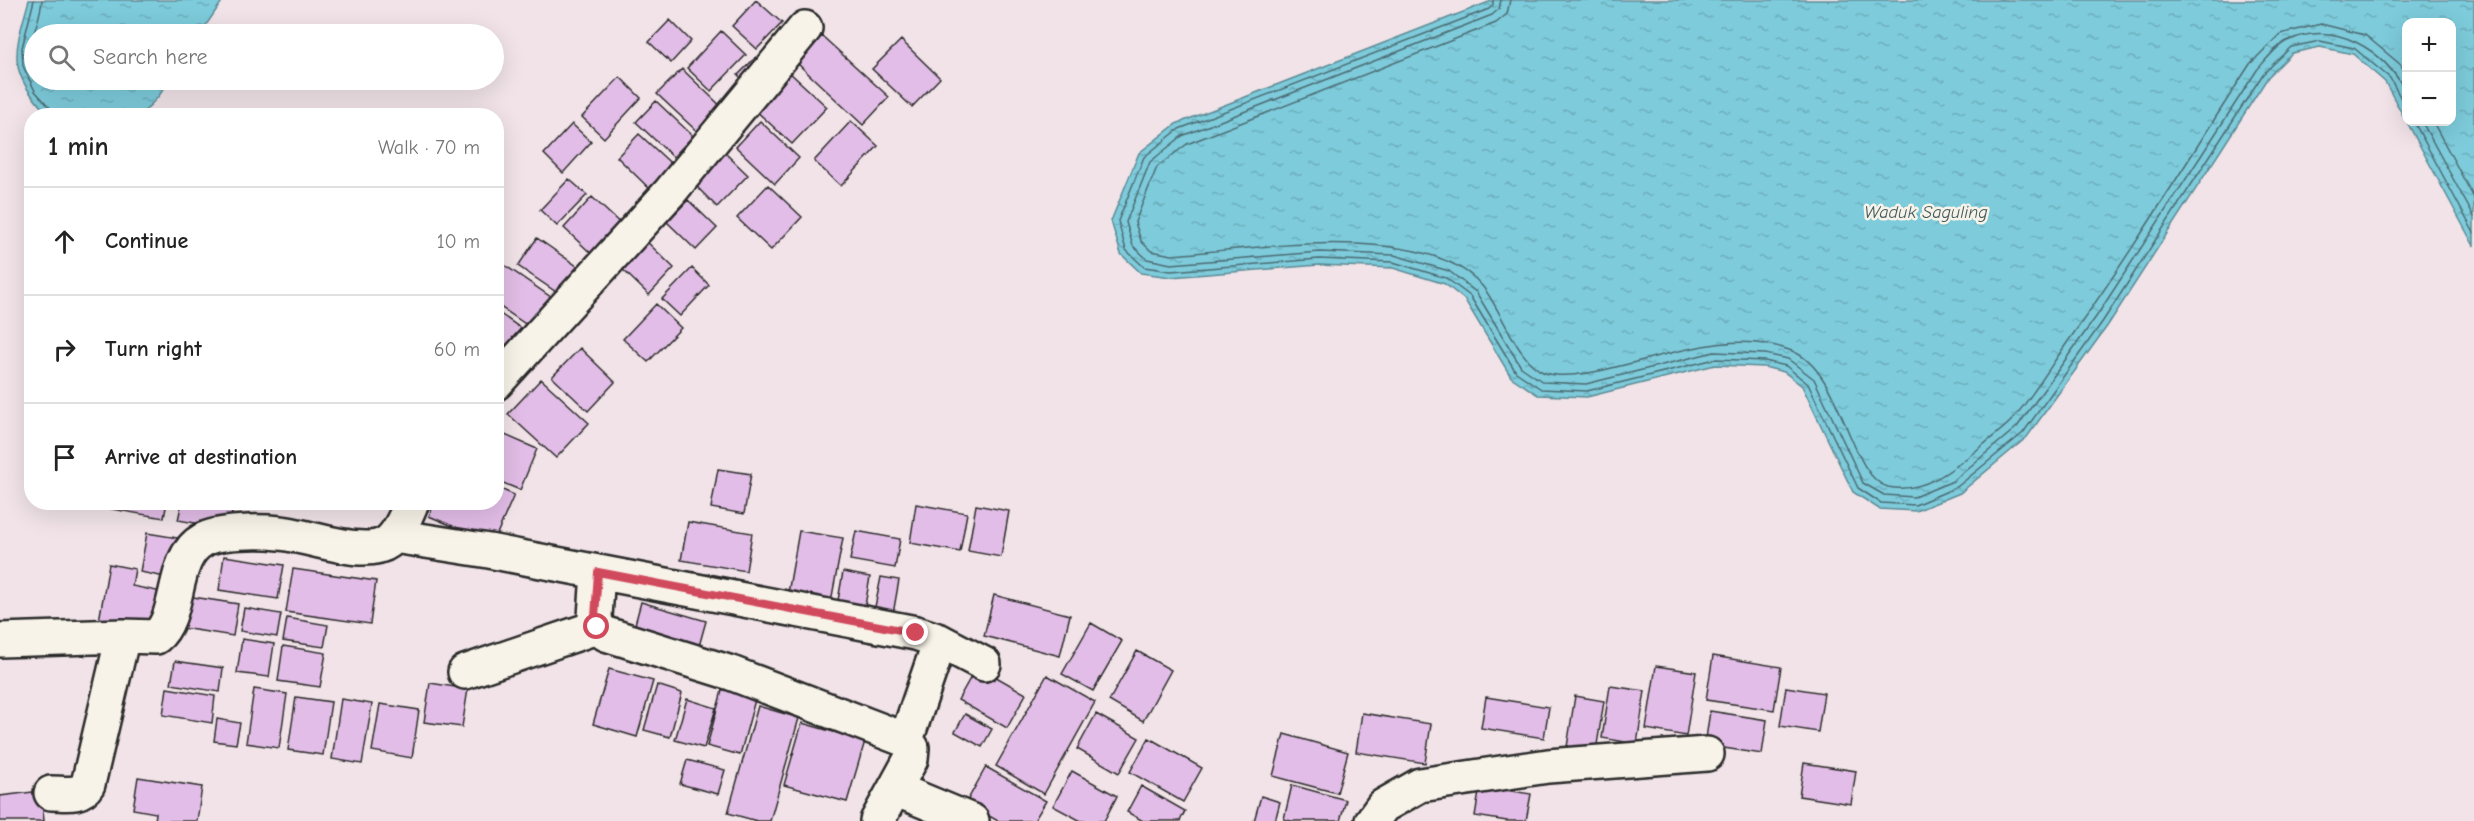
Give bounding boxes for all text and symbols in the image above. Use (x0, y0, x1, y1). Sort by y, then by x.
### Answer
map controls (2402, 18, 2456, 126)
button: + (2402, 18, 2456, 72)
search box (24, 24, 504, 90)
icon: search (45, 41, 78, 74)
text: Search here (93, 44, 208, 70)
button: − (2402, 72, 2456, 126)
text: 1 min (48, 132, 109, 162)
text: Walk · 70 m (378, 136, 480, 159)
water label: Waduk Saguling (1864, 202, 1988, 223)
icon: ahead (48, 225, 81, 258)
text: Continue (105, 228, 188, 254)
text: 10 m (437, 230, 480, 253)
icon: right (48, 333, 81, 366)
text: Turn right (105, 336, 202, 362)
text: 60 m (434, 338, 480, 361)
icon: arrive (48, 441, 81, 474)
text: Arrive at destination (105, 444, 297, 470)
route start (583, 613, 609, 639)
route end (902, 619, 928, 645)

